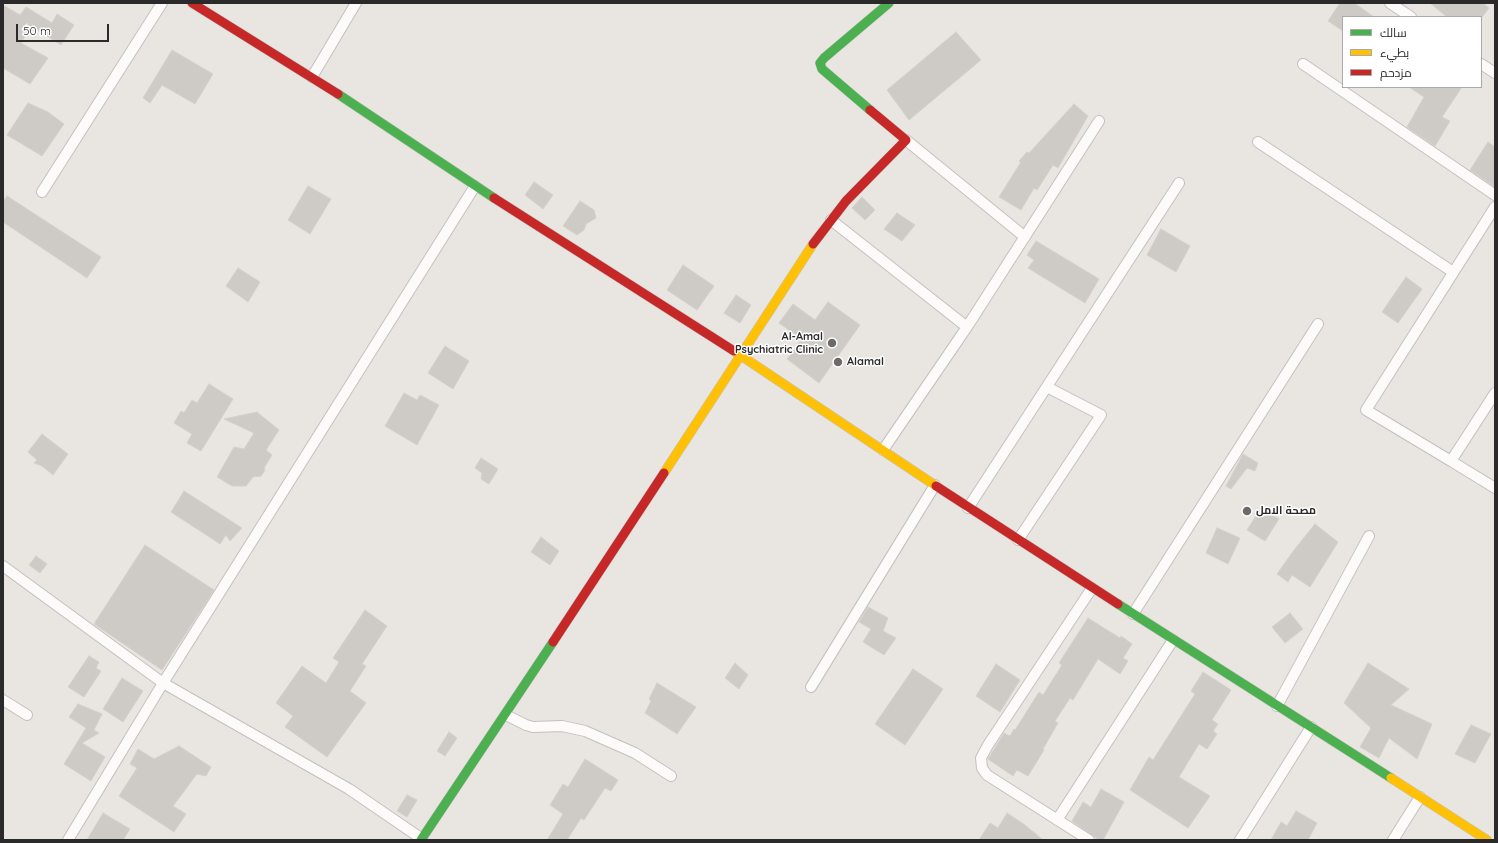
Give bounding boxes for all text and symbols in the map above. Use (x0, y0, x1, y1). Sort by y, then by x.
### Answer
scale bar (18, 16, 111, 42)
legend (1342, 16, 1482, 88)
text: 50 m (23, 23, 51, 38)
text: سالك (1380, 25, 1407, 40)
text: بطيء (1380, 45, 1409, 60)
text: مزدحم (1380, 65, 1412, 80)
place label: Al-Amal Psychiatric Clinic (735, 330, 823, 356)
marker: Al-Amal Psychiatric Clinic (826, 337, 838, 349)
place label: Alamal (847, 355, 884, 369)
marker: Alamal (832, 356, 844, 368)
place label: مصحة الامل (1256, 504, 1316, 518)
marker: مصحة الامل (1241, 505, 1253, 517)

